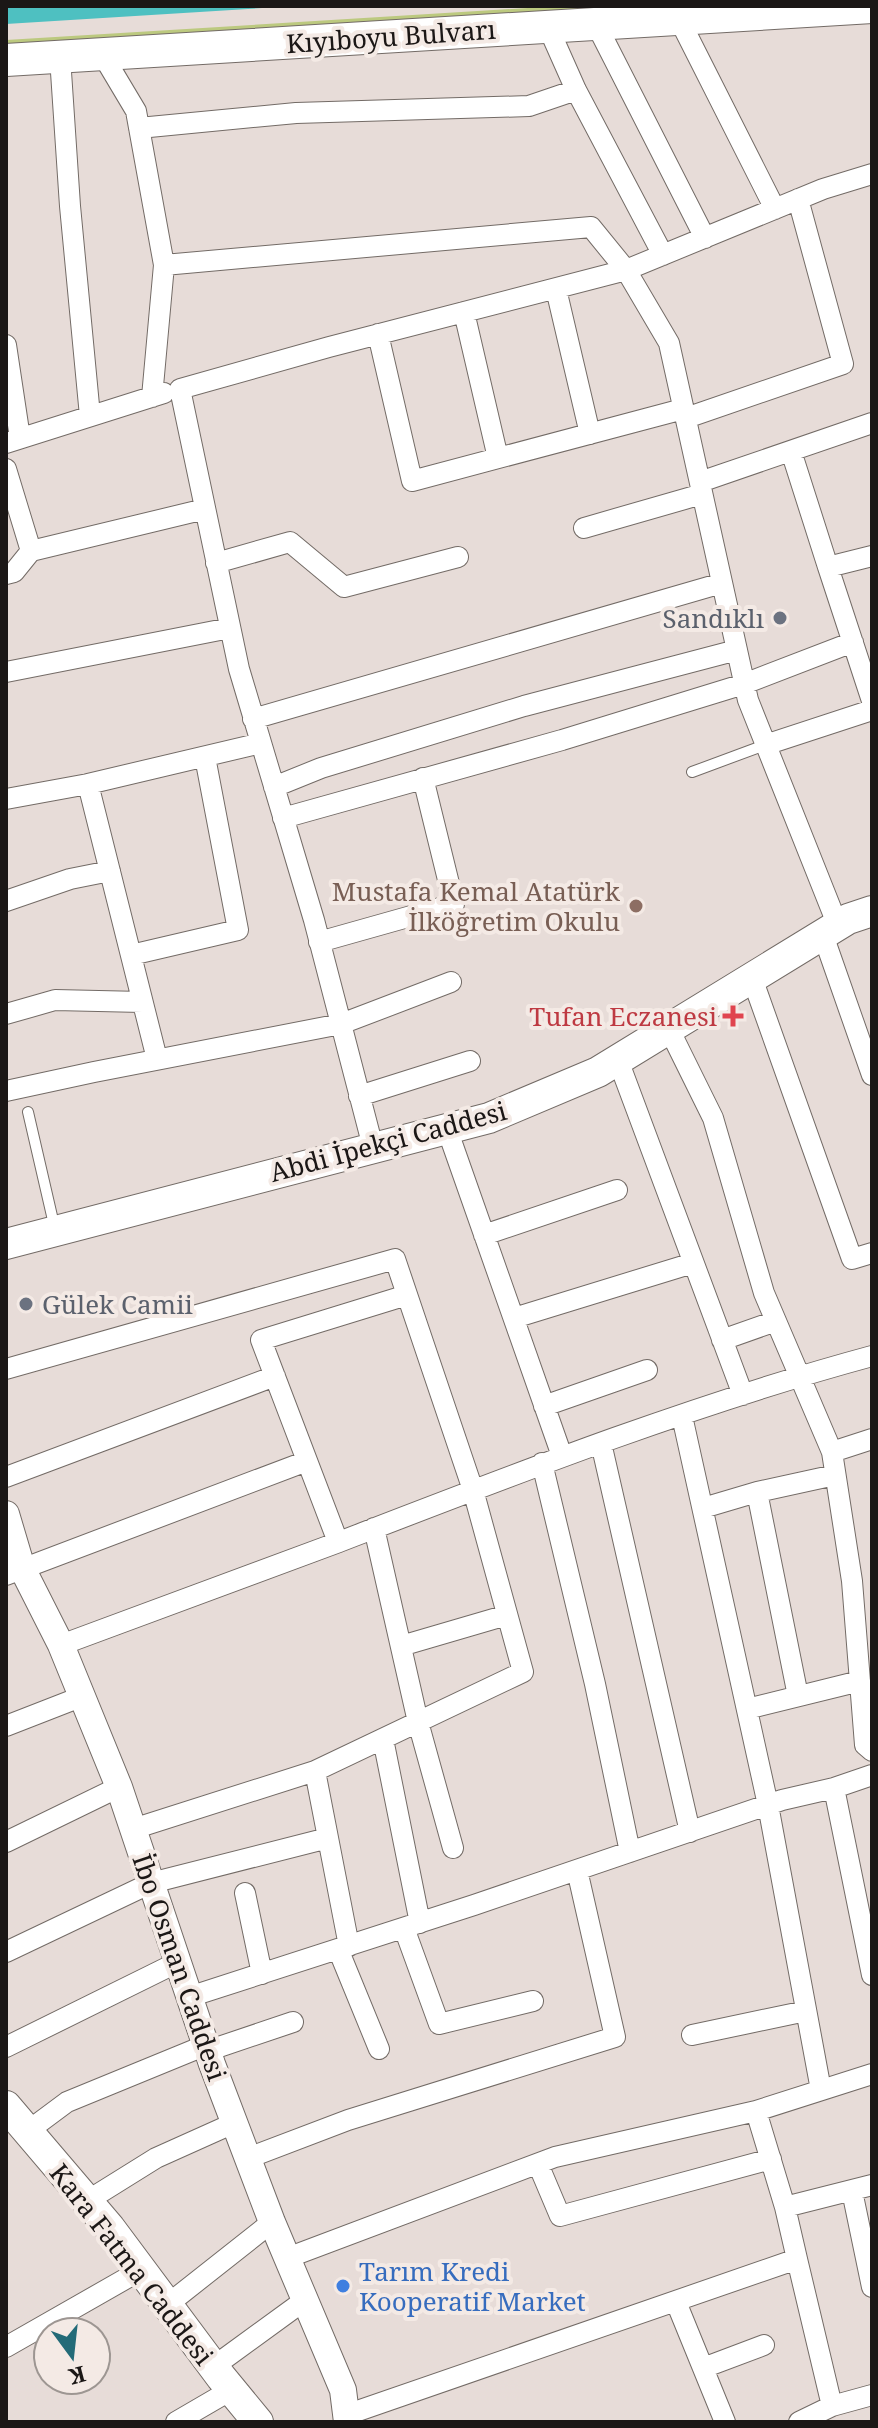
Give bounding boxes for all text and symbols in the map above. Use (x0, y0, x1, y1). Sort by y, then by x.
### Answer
street label: Kıyıboyu Bulvarı (285, 11, 497, 61)
place label: Sandıklı (663, 600, 764, 636)
marker: Sandıklı (771, 609, 789, 627)
place label: Mustafa Kemal Atatürk İlköğretim Okulu (332, 873, 621, 939)
marker: Mustafa Kemal Atatürk İlköğretim Okulu (627, 897, 645, 915)
place label: Tufan Eczanesi (529, 998, 717, 1034)
marker: Tufan Eczanesi (724, 1007, 742, 1025)
street label: Abdi İpekçi Caddesi (266, 1092, 510, 1190)
place label: Gülek Camii (42, 1286, 193, 1322)
marker: Gülek Camii (17, 1295, 35, 1313)
street label: İbo Osman Caddesi (124, 1849, 236, 2085)
street label: Kara Fatma Caddesi (42, 2156, 222, 2372)
place label: Tarım Kredi Kooperatif Market (359, 2253, 586, 2319)
marker: Tarım Kredi Kooperatif Market (334, 2277, 352, 2295)
north arrow (32, 2316, 112, 2396)
text: K (65, 2360, 89, 2393)

